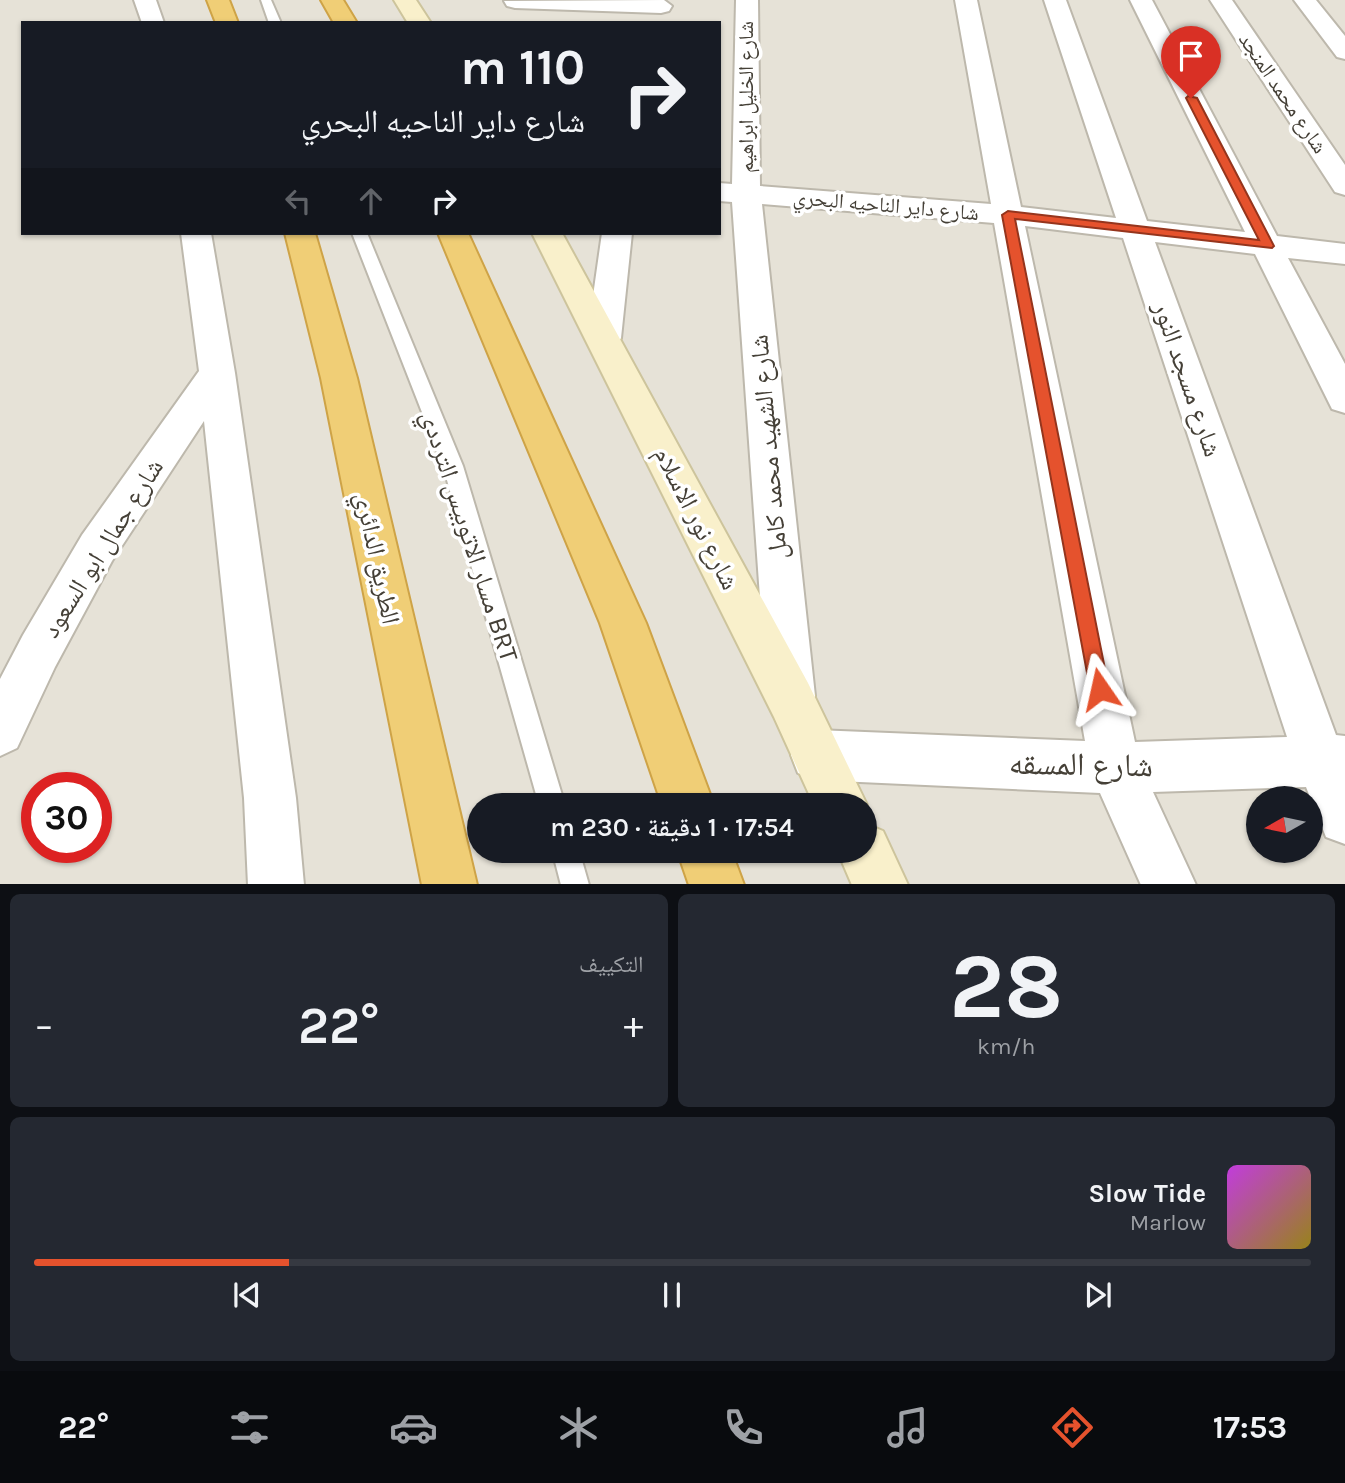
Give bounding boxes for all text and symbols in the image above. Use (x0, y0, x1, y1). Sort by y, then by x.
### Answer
street label: شارع الخليل ابراهيم (734, 21, 760, 173)
pin (1161, 26, 1221, 98)
street label: شارع محمد المنجد (1233, 28, 1332, 158)
icon: arrive (1172, 37, 1210, 75)
text: 110 m (460, 39, 585, 96)
icon: right (609, 49, 700, 140)
text: شارع داير الناحيه البحري (301, 103, 585, 140)
icon: left (279, 182, 317, 220)
icon: ahead (352, 182, 390, 220)
icon: right (425, 182, 463, 220)
street label: شارع داير الناحيه البحري (792, 185, 980, 229)
street label: شارع مسجد النور (1146, 297, 1229, 461)
street label: شارع الشهيد محمد كامل (743, 333, 794, 561)
street label: مسار الاتوبيس الترددي BRT (410, 407, 525, 667)
street label: شارع نور الاسلام (645, 441, 746, 596)
street label: شارع جمال ابو السعود (35, 453, 170, 644)
street label: الطريق الدائري (344, 489, 407, 628)
position arrow (1063, 652, 1137, 726)
street label: شارع المسقه (1009, 745, 1153, 785)
speed limit sign: 30 (21, 772, 112, 863)
north arrow (1246, 786, 1323, 863)
map controls (1246, 786, 1323, 863)
text: 17:54 · 1 دقيقة · 230 m (550, 812, 794, 843)
text: 28 (949, 934, 1063, 1040)
text: التكييف (579, 951, 644, 978)
text: 22° (298, 995, 380, 1056)
text: − (34, 1003, 54, 1048)
text: + (624, 1003, 643, 1048)
text: km/h (977, 1033, 1035, 1060)
text: Slow Tide (1088, 1178, 1206, 1209)
text: Marlow (1130, 1209, 1206, 1236)
icon: previous (228, 1276, 266, 1314)
icon: pause (653, 1276, 691, 1314)
icon: next (1079, 1276, 1117, 1314)
icon: filters (225, 1403, 274, 1452)
icon: car (389, 1403, 438, 1452)
icon: climate (554, 1403, 603, 1452)
icon: phone (719, 1403, 768, 1452)
icon: music (883, 1403, 932, 1452)
icon: directions (1048, 1403, 1097, 1452)
text: 22° (58, 1409, 109, 1446)
text: 17:53 (1213, 1409, 1287, 1446)

